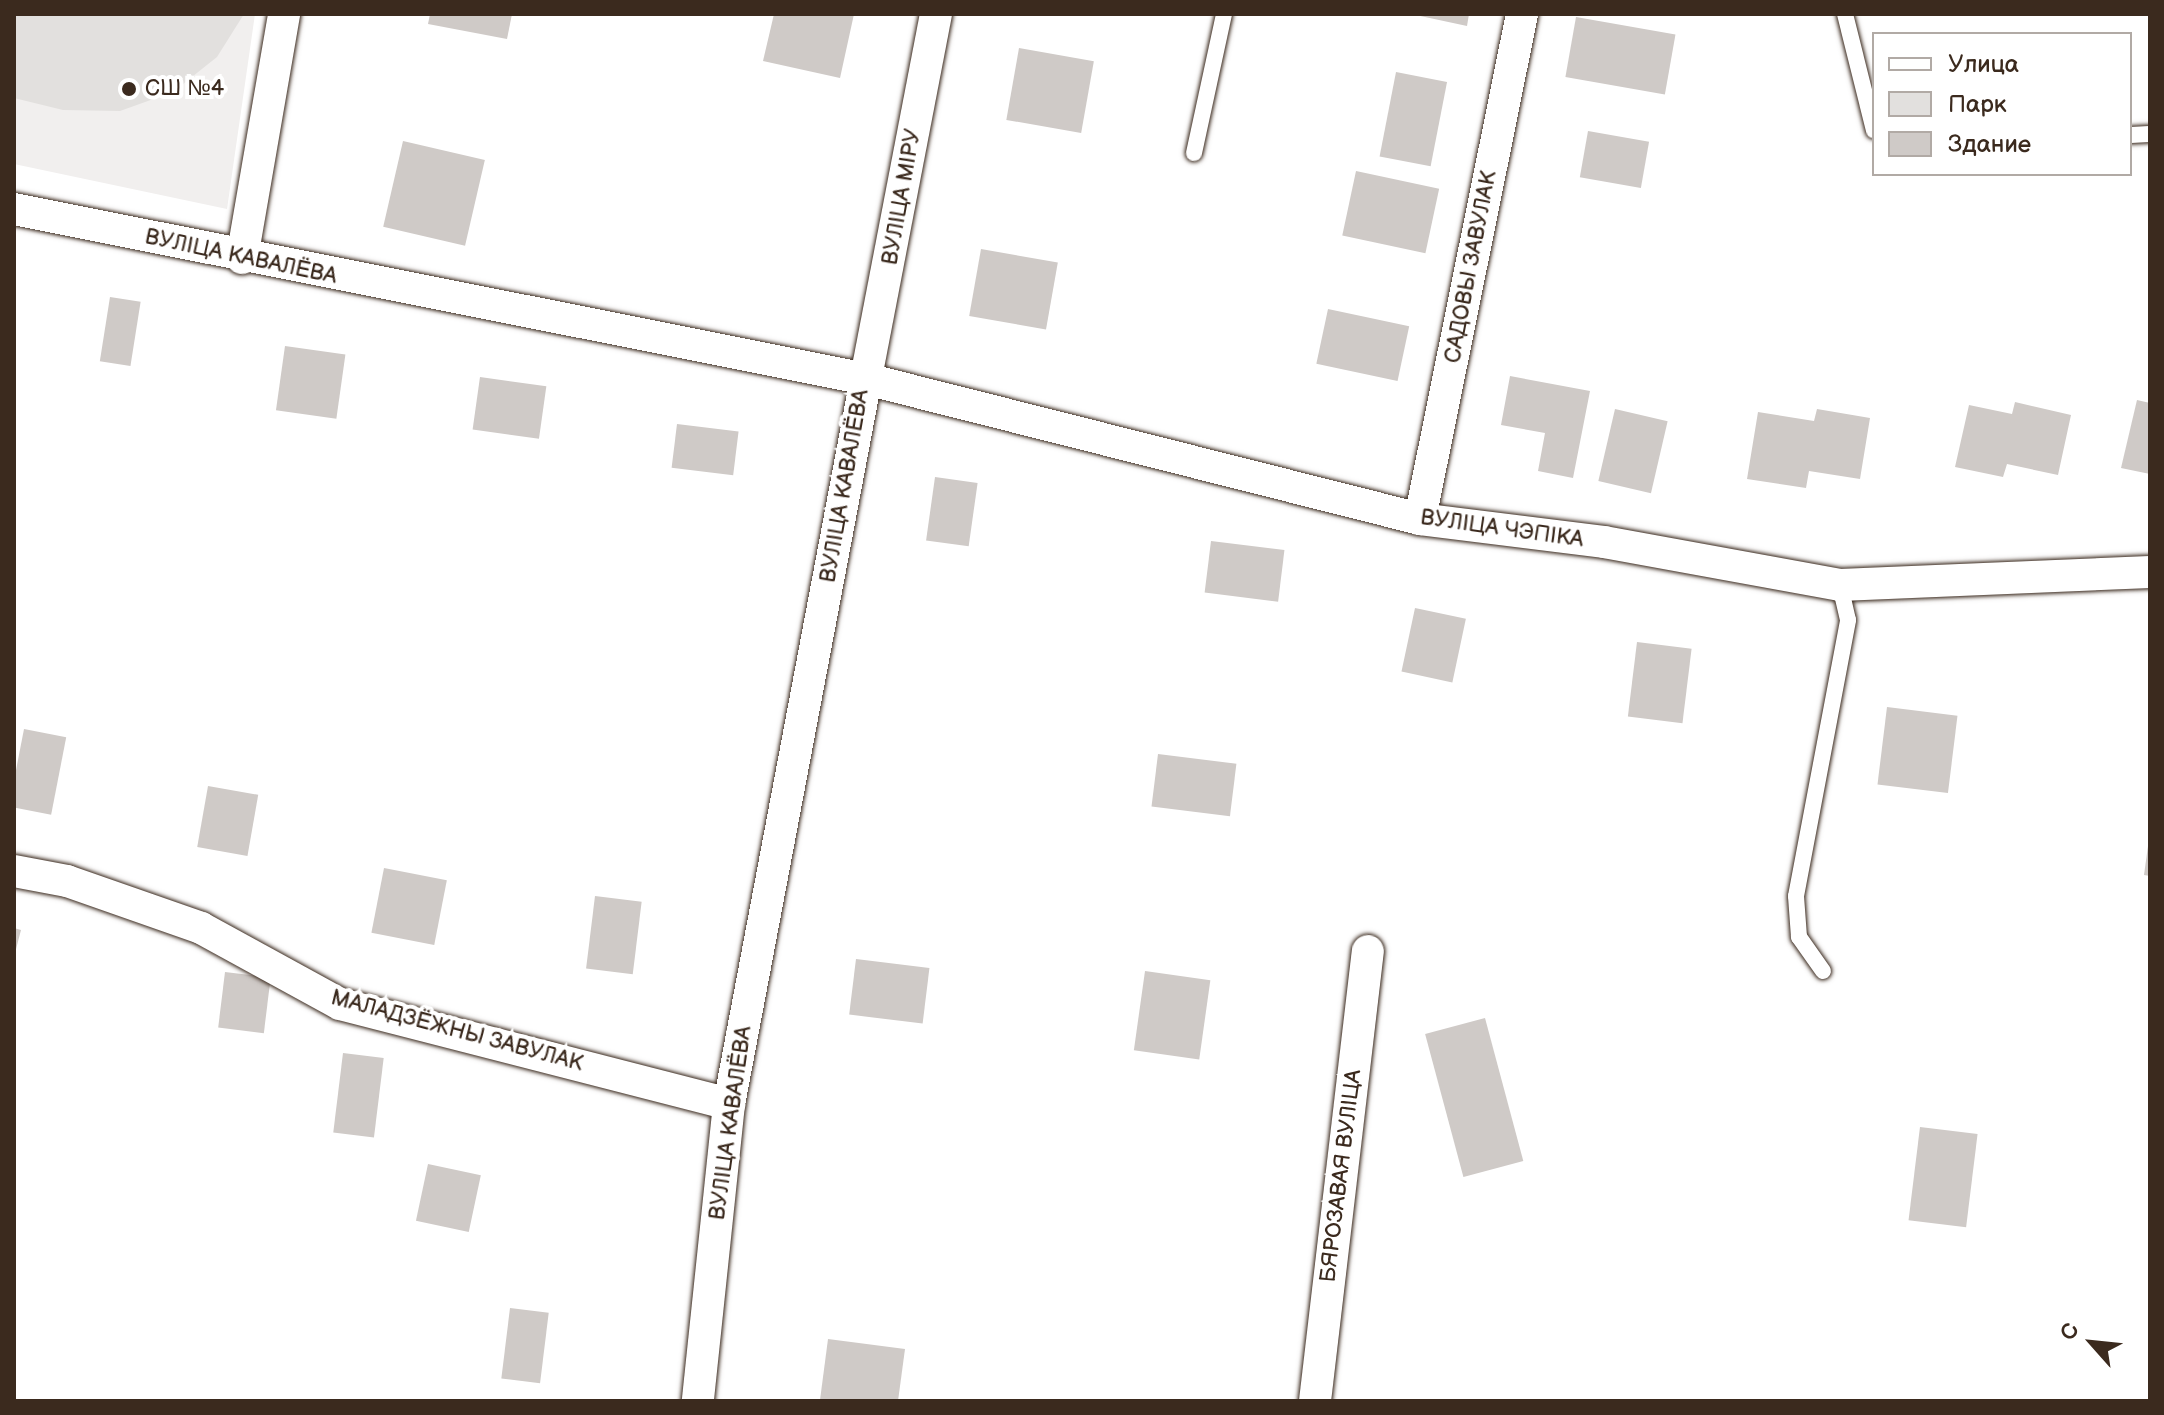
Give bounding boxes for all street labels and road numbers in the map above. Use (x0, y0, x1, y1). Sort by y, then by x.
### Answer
street label: ВУЛІЦА МІРУ (877, 127, 927, 267)
street label: САДОВЫ ЗАВУЛАК (1439, 169, 1503, 365)
street label: ВУЛІЦА КАВАЛЁВА (143, 224, 339, 290)
street label: ВУЛІЦА КАВАЛЁВА (815, 387, 875, 585)
street label: ВУЛІЦА ЧЭПІКА (1419, 504, 1585, 554)
street label: МАЛАДЗЁЖНЫ ЗАВУЛАК (328, 985, 586, 1077)
street label: ВУЛІЦА КАВАЛЁВА (704, 1024, 758, 1222)
street label: БЯРОЗАВАЯ ВУЛІЦА (1315, 1068, 1367, 1284)

